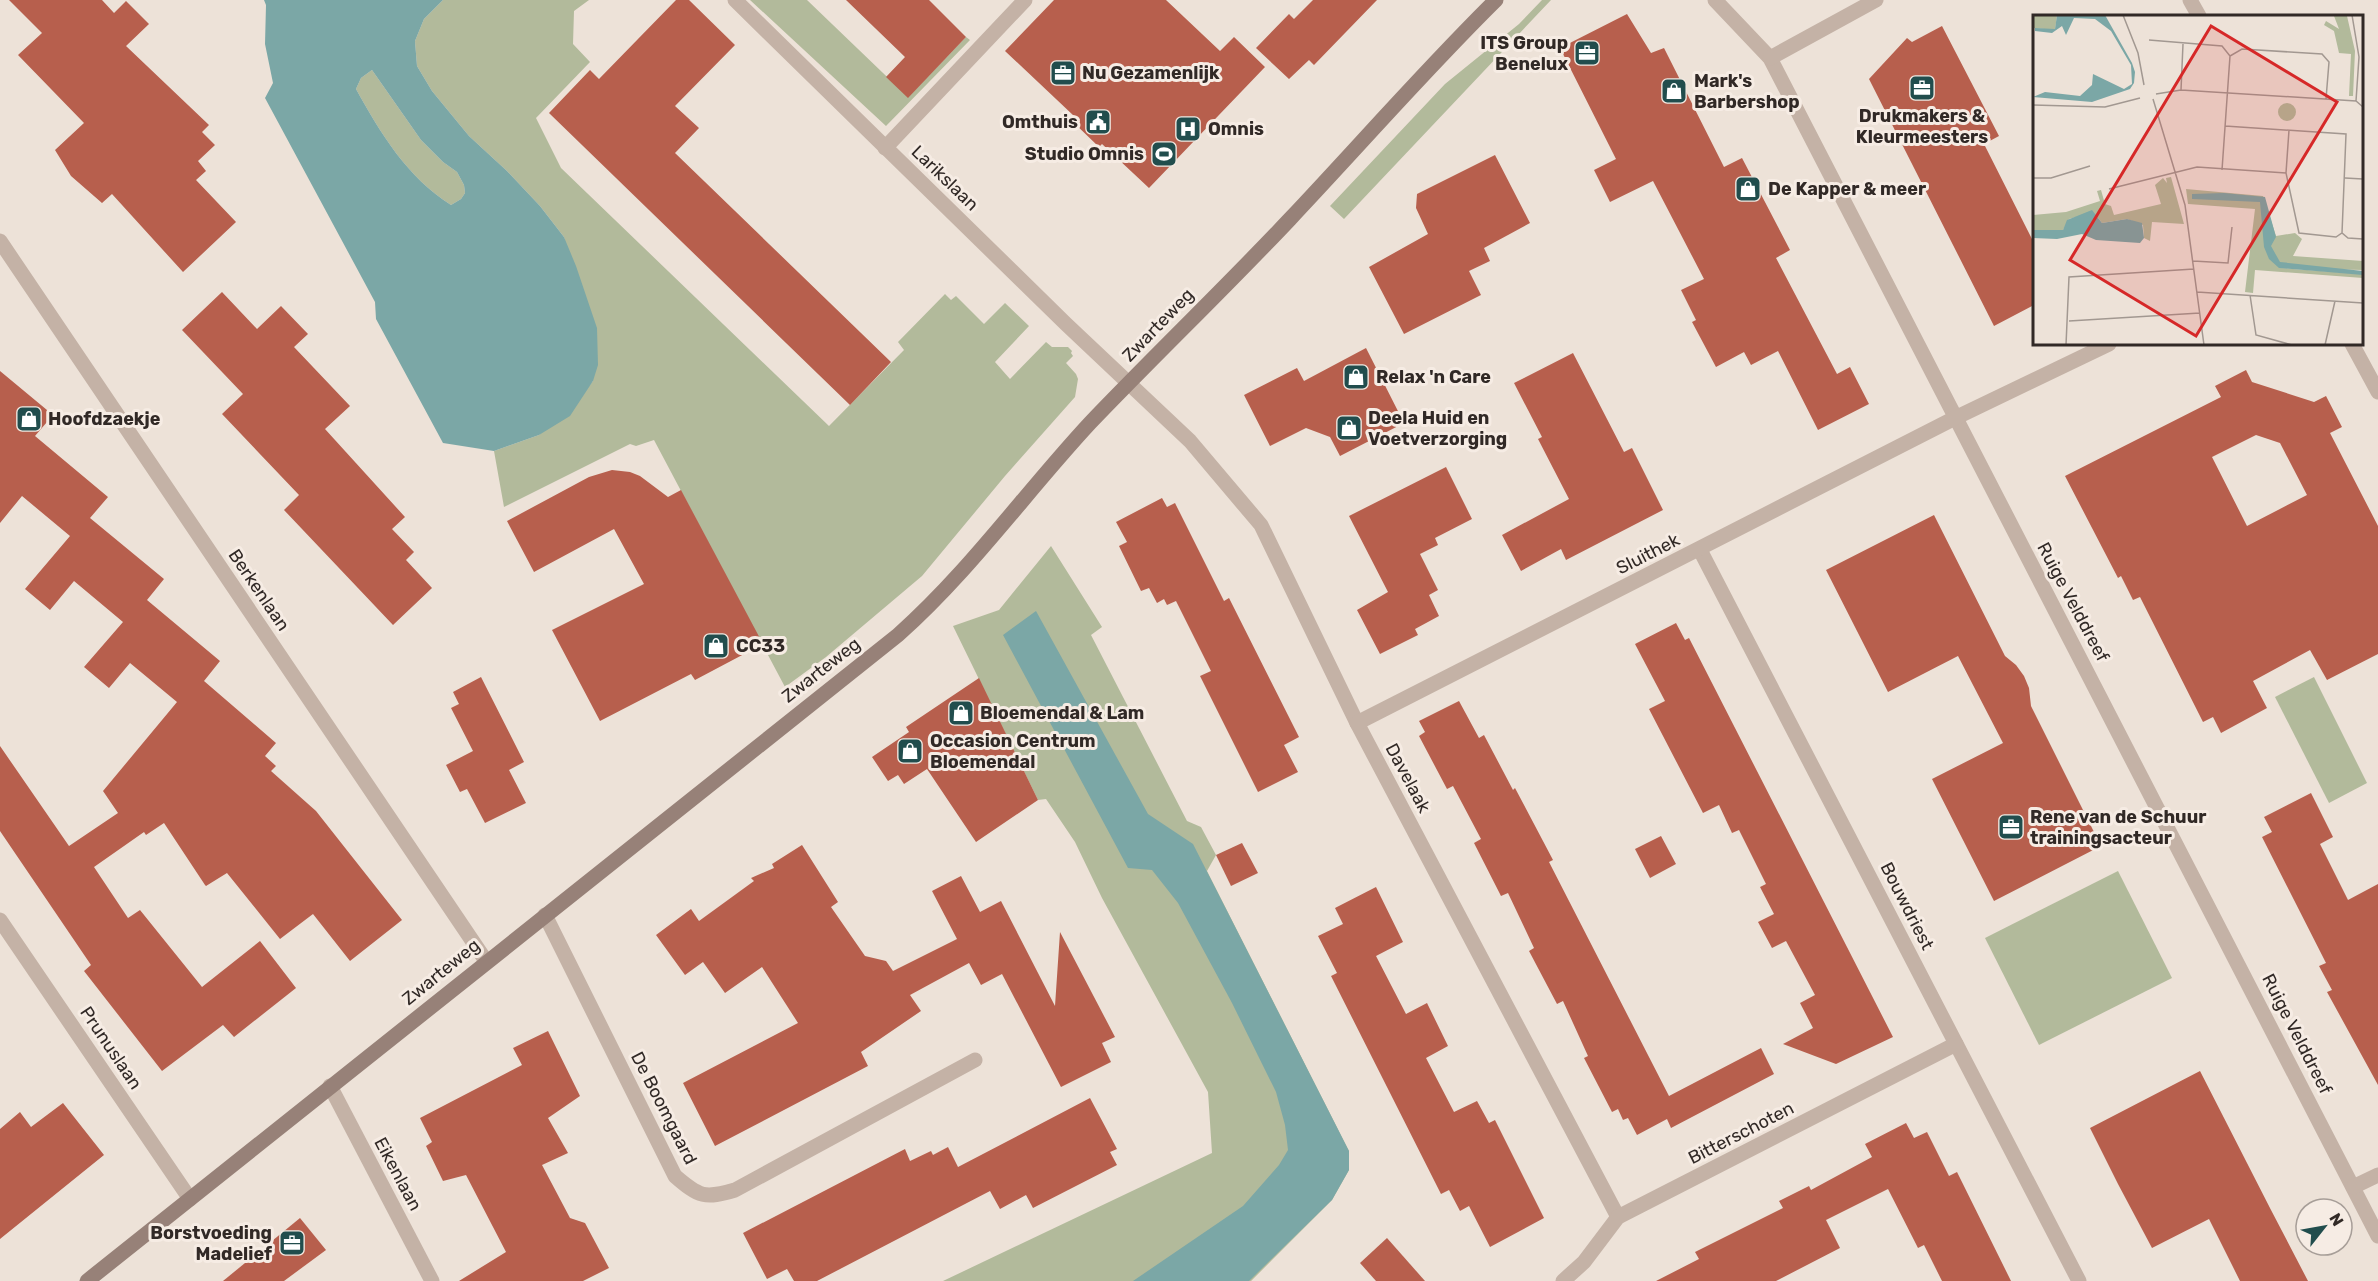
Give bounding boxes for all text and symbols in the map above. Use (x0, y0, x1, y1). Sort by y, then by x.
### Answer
inset map (2033, 15, 2363, 345)
place label: ITS Group Benelux (1480, 32, 1568, 75)
office icon: ITS Group Benelux (1572, 38, 1602, 68)
office icon: Nu Gezamenlijk (1048, 58, 1078, 88)
place label: Nu Gezamenlijk (1082, 62, 1220, 84)
place label: Mark's Barbershop (1694, 70, 1800, 113)
office icon: Drukmakers & Kleurmeesters (1907, 73, 1937, 103)
shop icon: Mark's Barbershop (1659, 76, 1689, 106)
place label: Drukmakers & Kleurmeesters (1856, 105, 1988, 148)
public building icon: Omthuis (1083, 107, 1113, 137)
place label: Omthuis (1002, 111, 1078, 133)
hospital icon: Omnis (1173, 114, 1203, 144)
place label: Omnis (1208, 118, 1264, 140)
sports icon: Studio Omnis (1149, 139, 1179, 169)
street label: Larikslaan (907, 141, 983, 215)
place label: Studio Omnis (1025, 143, 1144, 165)
shop icon: De Kapper & meer (1733, 174, 1763, 204)
place label: De Kapper & meer (1768, 178, 1926, 200)
street label: Zwarteweg (1118, 284, 1198, 366)
shop icon: Relax 'n Care (1341, 362, 1371, 392)
place label: Relax 'n Care (1376, 366, 1491, 388)
shop icon: Hoofdzaekje (14, 404, 44, 434)
place label: Deela Huid en Voetverzorging (1368, 407, 1507, 450)
place label: Hoofdzaekje (48, 408, 161, 430)
shop icon: Deela Huid en Voetverzorging (1334, 413, 1364, 443)
street label: Sluithek (1613, 528, 1684, 579)
street label: Ruige Velddreef (2032, 539, 2114, 666)
street label: Berkenlaan (224, 545, 294, 635)
shop icon: CC33 (701, 631, 731, 661)
street label: Zwarteweg (777, 633, 865, 707)
place label: CC33 (736, 635, 785, 657)
shop icon: Bloemendal & Lam (946, 698, 976, 728)
place label: Bloemendal & Lam (980, 702, 1144, 724)
place label: Occasion Centrum Bloemendal (930, 730, 1096, 773)
shop icon: Occasion Centrum Bloemendal (895, 736, 925, 766)
street label: Davelaak (1381, 740, 1436, 817)
place label: Rene van de Schuur trainingsacteur (2030, 806, 2206, 849)
office icon: Rene van de Schuur trainingsacteur (1996, 812, 2026, 842)
street label: Bouwdriest (1876, 858, 1938, 954)
street label: Zwarteweg (398, 934, 484, 1010)
street label: Ruige Velddreef (2257, 970, 2337, 1098)
street label: Prunuslaan (75, 1002, 147, 1094)
street label: De Boomgaard (626, 1048, 702, 1168)
street label: Bitterschoten (1684, 1097, 1798, 1169)
street label: Eikenlaan (369, 1133, 427, 1215)
north arrow (2294, 1197, 2354, 1257)
text: N (2325, 1210, 2348, 1229)
place label: Borstvoeding Madelief (150, 1222, 272, 1265)
office icon: Borstvoeding Madelief (277, 1228, 307, 1258)

